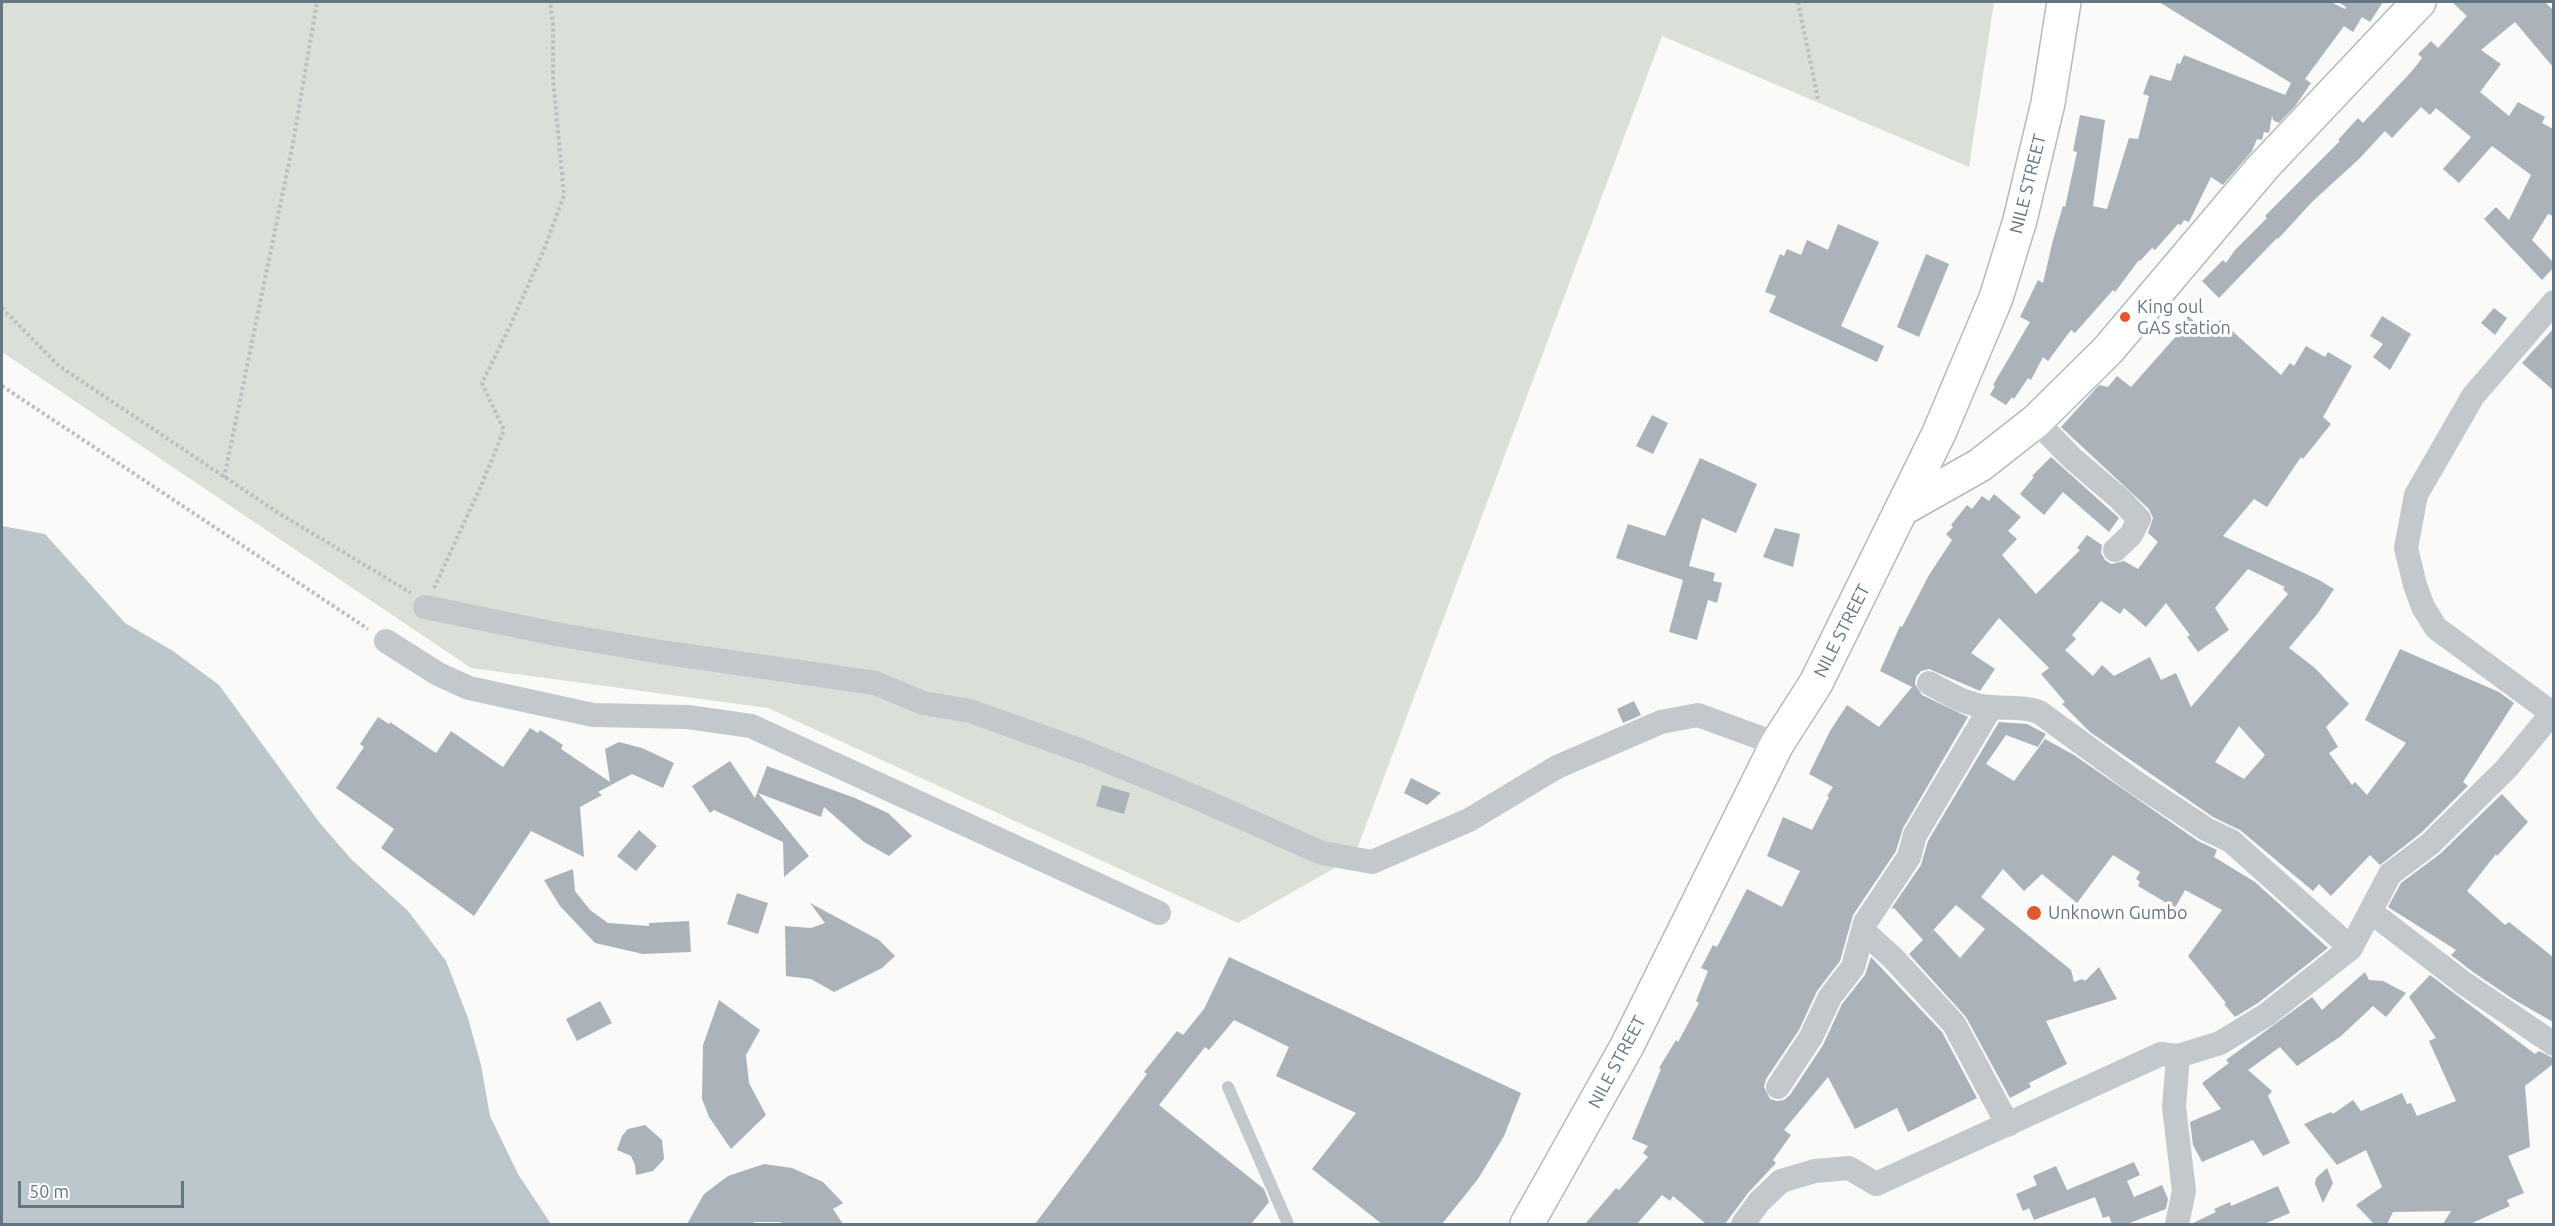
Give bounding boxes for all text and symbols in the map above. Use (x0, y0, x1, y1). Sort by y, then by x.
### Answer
street label: NILE STREET (2005, 132, 2051, 236)
place label: King oul GAS station (2137, 296, 2231, 338)
marker: King oul GAS station (2118, 310, 2132, 324)
street label: NILE STREET (1809, 581, 1875, 681)
place label: Unknown Gumbo (2048, 902, 2188, 924)
marker: Unknown Gumbo (2025, 904, 2043, 922)
street label: NILE STREET (1584, 1012, 1650, 1112)
scale bar (21, 1169, 188, 1207)
text: 50 m (29, 1181, 69, 1201)

